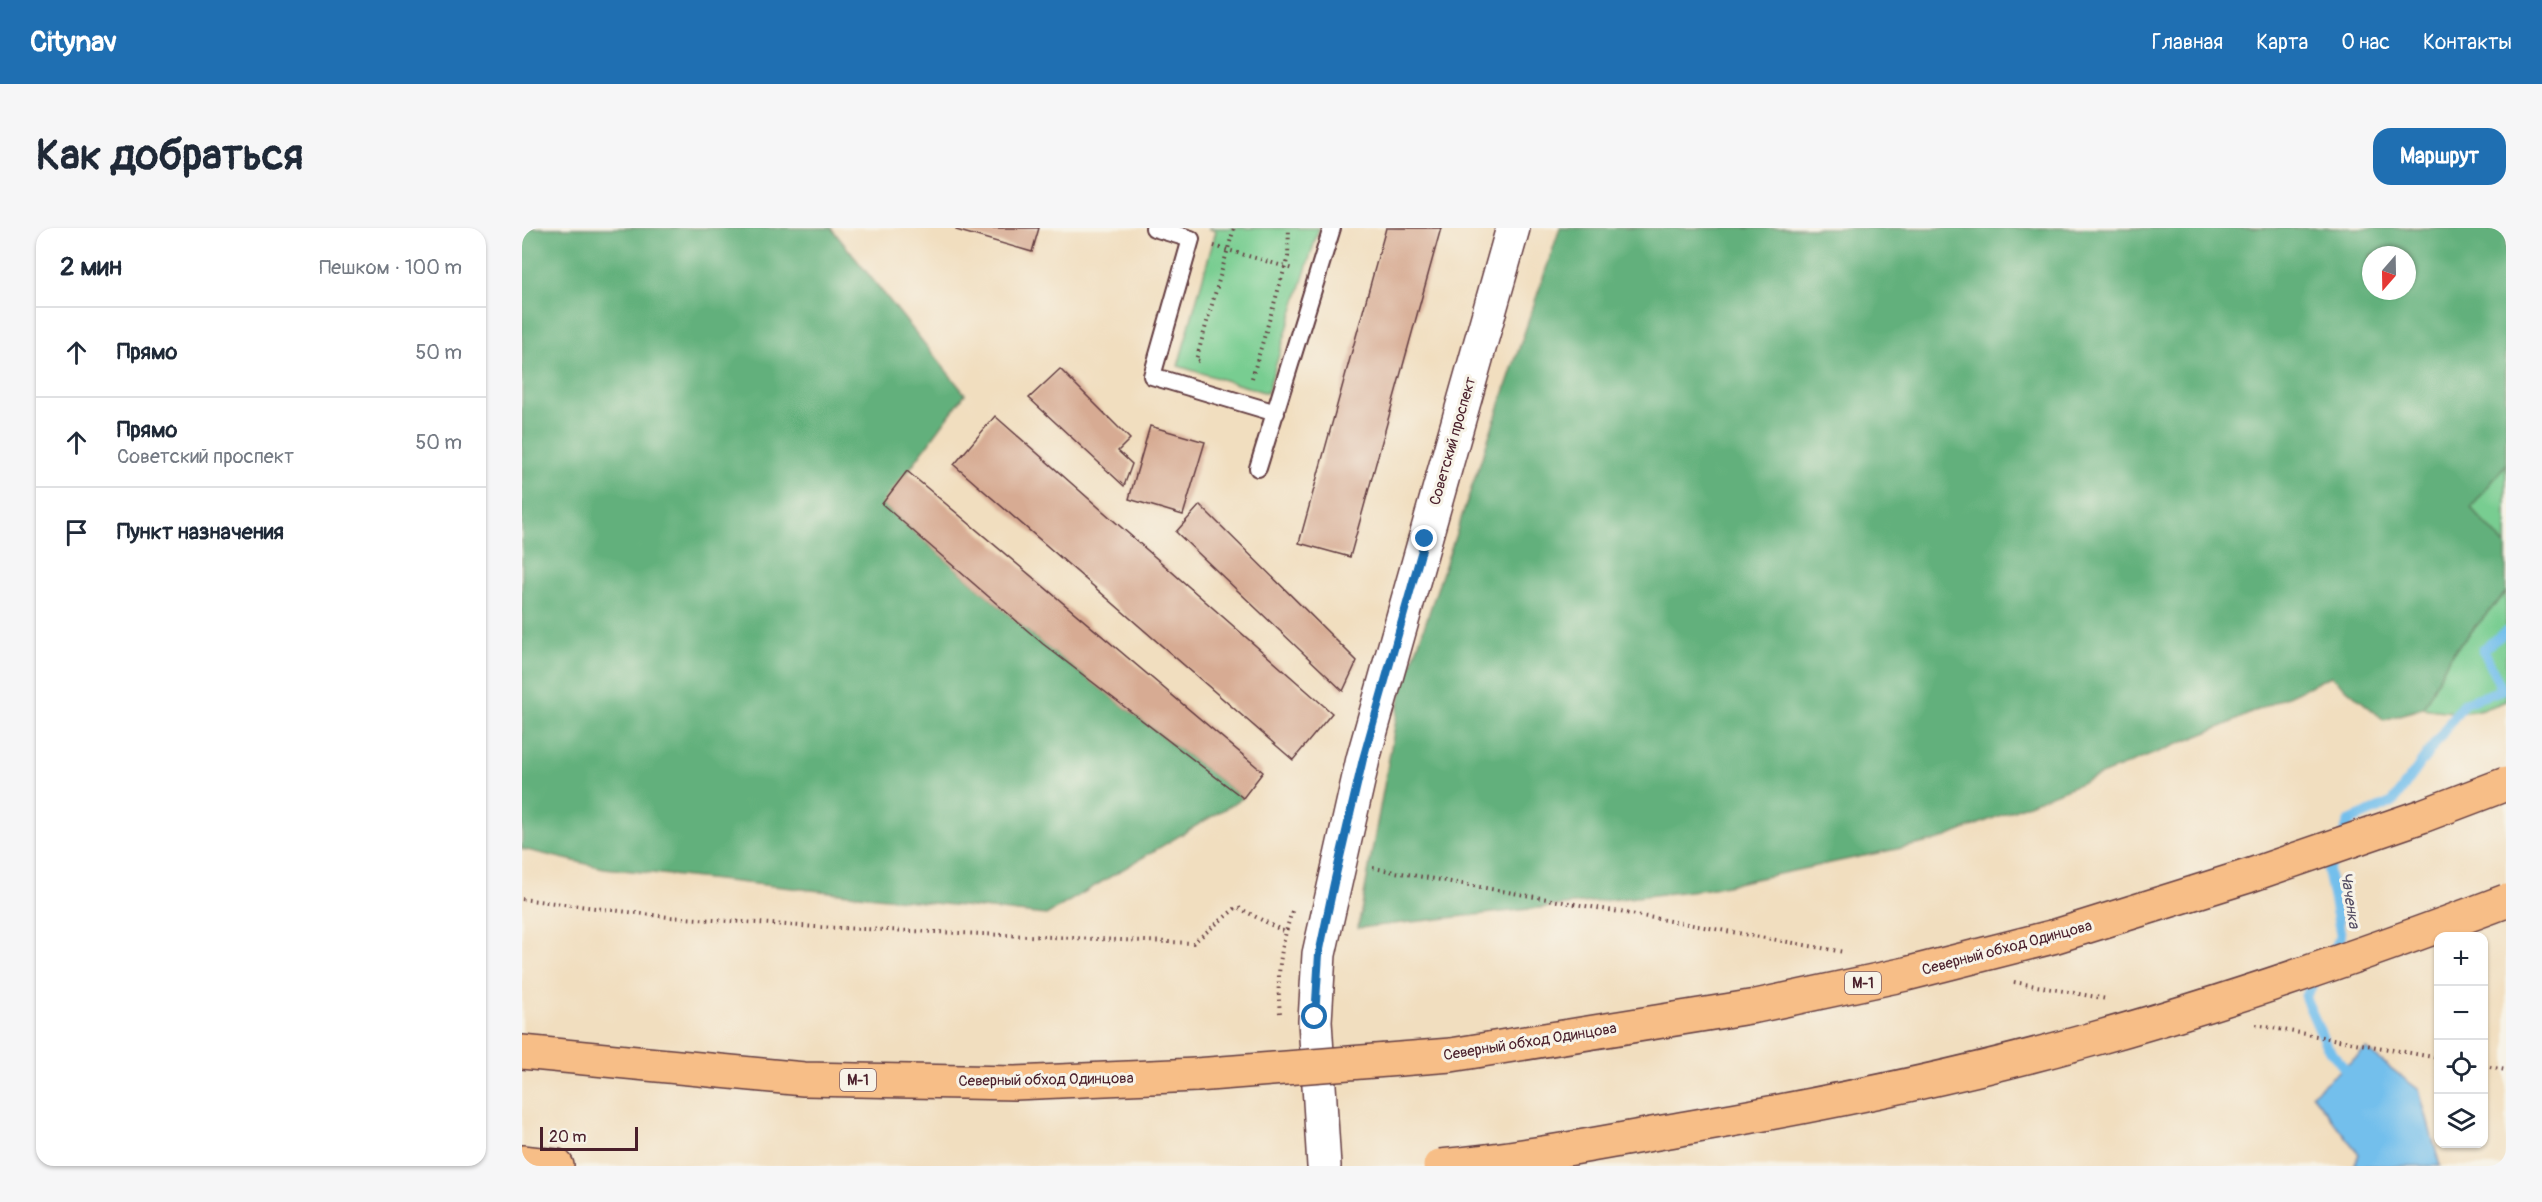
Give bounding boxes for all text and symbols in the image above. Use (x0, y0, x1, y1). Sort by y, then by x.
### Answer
text: Citynav (30, 25, 117, 60)
text: Главная (2152, 29, 2223, 56)
text: Карта (2256, 29, 2308, 56)
text: О нас (2341, 29, 2390, 56)
text: Контакты (2423, 29, 2512, 56)
button: Маршрут (2373, 128, 2506, 185)
text: Как добраться (36, 130, 303, 182)
north arrow (2362, 246, 2416, 300)
text: 2 мин (60, 251, 122, 283)
text: Пешком · 100 m (319, 255, 462, 280)
icon: ahead (60, 336, 93, 369)
text: Прямо (117, 338, 177, 366)
text: 50 m (415, 340, 462, 365)
street label: Советский проспект (1426, 374, 1481, 507)
text: Прямо (117, 416, 177, 444)
icon: ahead (60, 426, 93, 459)
text: 50 m (415, 430, 462, 455)
text: Советский проспект (117, 444, 294, 469)
icon: arrive (60, 516, 93, 549)
text: Пункт назначения (117, 518, 284, 546)
route end (1411, 525, 1437, 551)
water label: Чаченка (2336, 870, 2365, 931)
street label: Северный обход Одинцова (1920, 916, 2094, 980)
map controls (2434, 932, 2488, 1148)
button: + (2434, 932, 2488, 986)
road number: М-1 (1845, 972, 1881, 994)
button: − (2434, 986, 2488, 1040)
route start (1301, 1003, 1327, 1029)
street label: Северный обход Одинцова (1442, 1019, 1618, 1065)
button: locate (2434, 1040, 2488, 1094)
road number: М-1 (840, 1069, 876, 1091)
street label: Северный обход Одинцова (958, 1069, 1134, 1091)
button: layers (2434, 1094, 2488, 1148)
scale bar (540, 1124, 638, 1152)
text: 20 m (549, 1127, 587, 1147)

